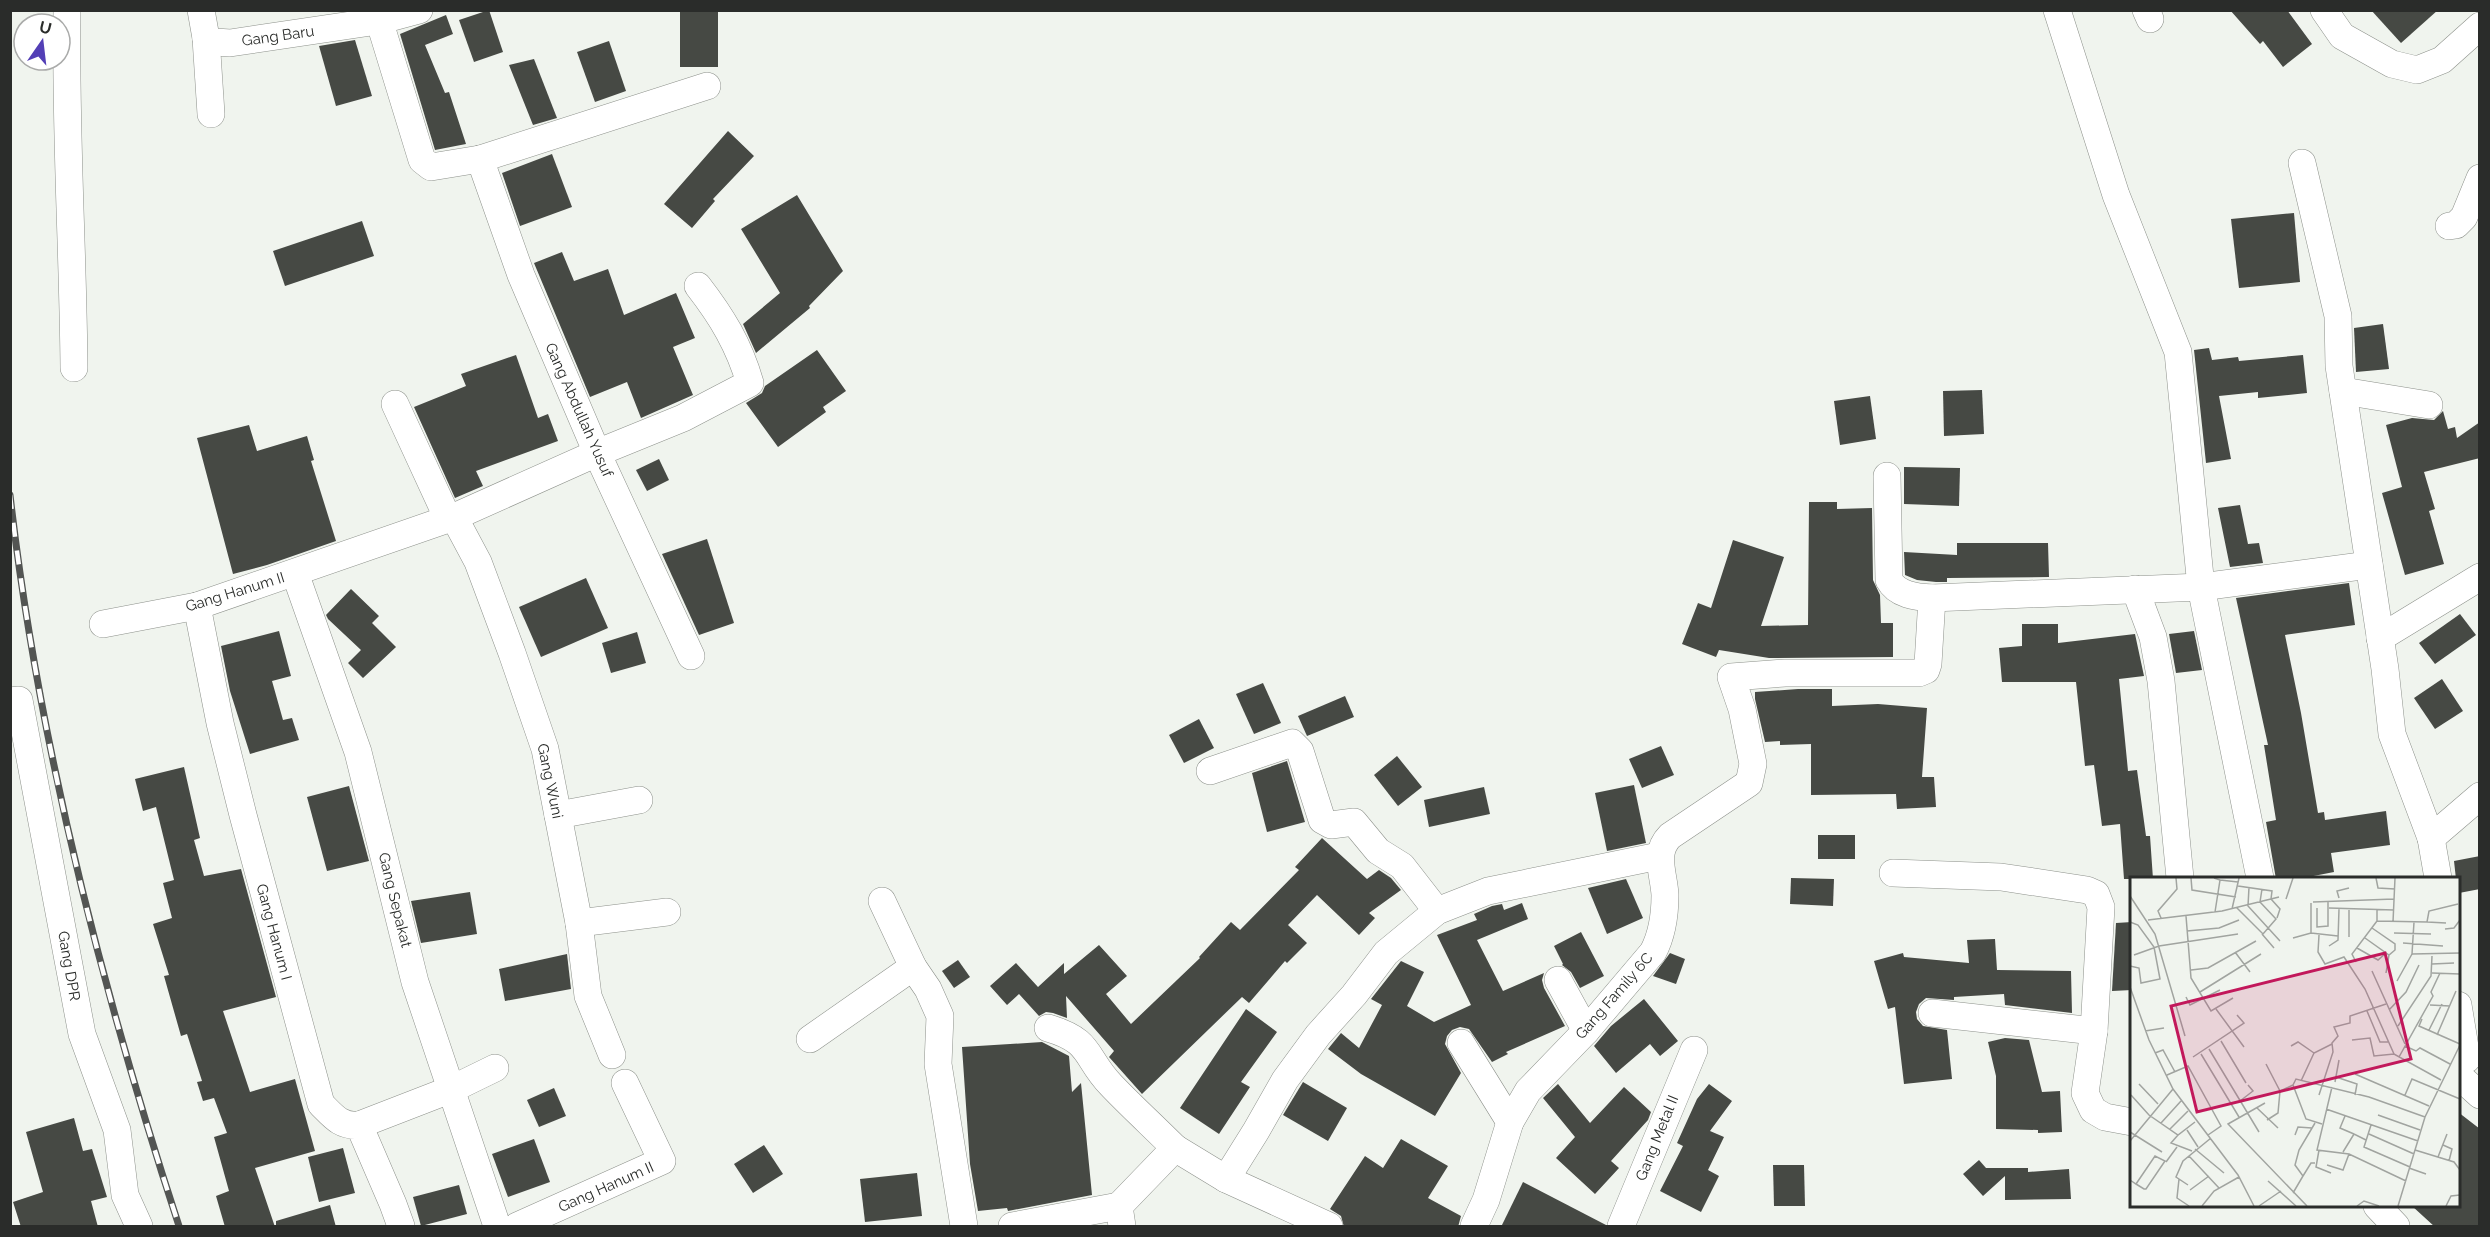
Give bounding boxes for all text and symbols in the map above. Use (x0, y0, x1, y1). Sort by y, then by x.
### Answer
north arrow (12, 12, 72, 72)
text: U (37, 17, 54, 39)
street label: Gang Baru (241, 22, 316, 50)
street label: Gang Abdullah Yusuf (541, 340, 617, 481)
street label: Gang Hanum II (183, 568, 287, 616)
street label: Gang Wuni (533, 742, 567, 820)
street label: Gang Sepakat (375, 851, 415, 949)
inset map (2130, 877, 2460, 1207)
street label: Gang Hanum I (253, 882, 295, 982)
street label: Gang DPR (54, 930, 84, 1003)
street label: Gang Family 6C (1572, 949, 1656, 1043)
street label: Gang Metal II (1632, 1093, 1682, 1183)
street label: Gang Hanum II (555, 1158, 657, 1216)

